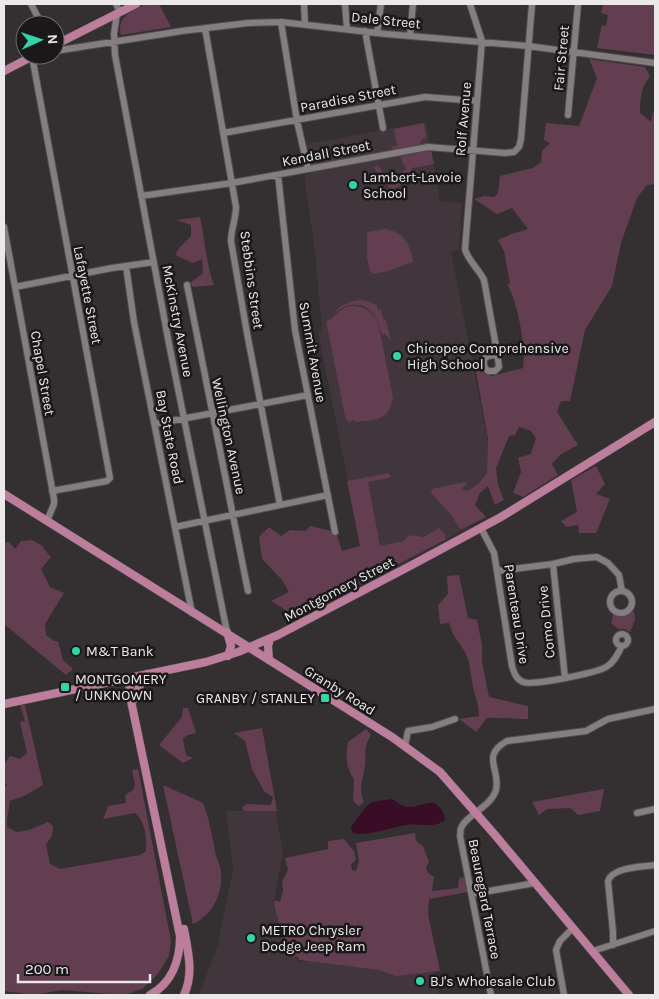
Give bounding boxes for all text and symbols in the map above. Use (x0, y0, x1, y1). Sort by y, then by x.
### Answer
street label: Dale Street (350, 8, 422, 33)
north arrow (15, 15, 65, 65)
street label: Fair Street (550, 25, 573, 92)
text: N (44, 34, 61, 45)
street label: Paradise Street (299, 81, 397, 116)
street label: Rolf Avenue (452, 81, 475, 157)
street label: Kendall Street (280, 137, 372, 170)
place label: Lambert-Lavoie School (363, 169, 461, 202)
marker: Lambert-Lavoie School (347, 179, 359, 191)
street label: Stebbins Street (236, 230, 267, 330)
street label: Lafayette Street (70, 244, 105, 346)
street label: McKinstry Avenue (158, 264, 197, 379)
street label: Summit Avenue (295, 300, 330, 404)
street label: Chapel Street (27, 329, 58, 417)
place label: Chicopee Comprehensive High School (407, 340, 569, 373)
marker: Chicopee Comprehensive High School (391, 350, 403, 362)
street label: Wellington Avenue (208, 376, 249, 496)
street label: Bay State Road (152, 389, 187, 486)
street label: Montgomery Street (281, 553, 397, 626)
street label: Parenteau Drive (500, 563, 533, 665)
street label: Como Drive (534, 585, 559, 659)
place label: M&T Bank (86, 643, 154, 660)
marker: M&T Bank (70, 645, 82, 657)
street label: Granby Road (301, 662, 378, 719)
place label: MONTGOMERY / UNKNOWN (75, 671, 167, 704)
marker: MONTGOMERY / UNKNOWN (59, 681, 71, 693)
place label: GRANBY / STANLEY (196, 690, 315, 707)
marker: GRANBY / STANLEY (319, 692, 331, 704)
street label: Beauregard Terrace (465, 838, 504, 961)
place label: METRO Chrysler Dodge Jeep Ram (261, 922, 366, 955)
marker: METRO Chrysler Dodge Jeep Ram (245, 932, 257, 944)
scale bar (18, 952, 150, 984)
text: 200 m (25, 960, 69, 978)
place label: BJ's Wholesale Club (430, 973, 555, 990)
marker: BJ's Wholesale Club (414, 975, 426, 987)

